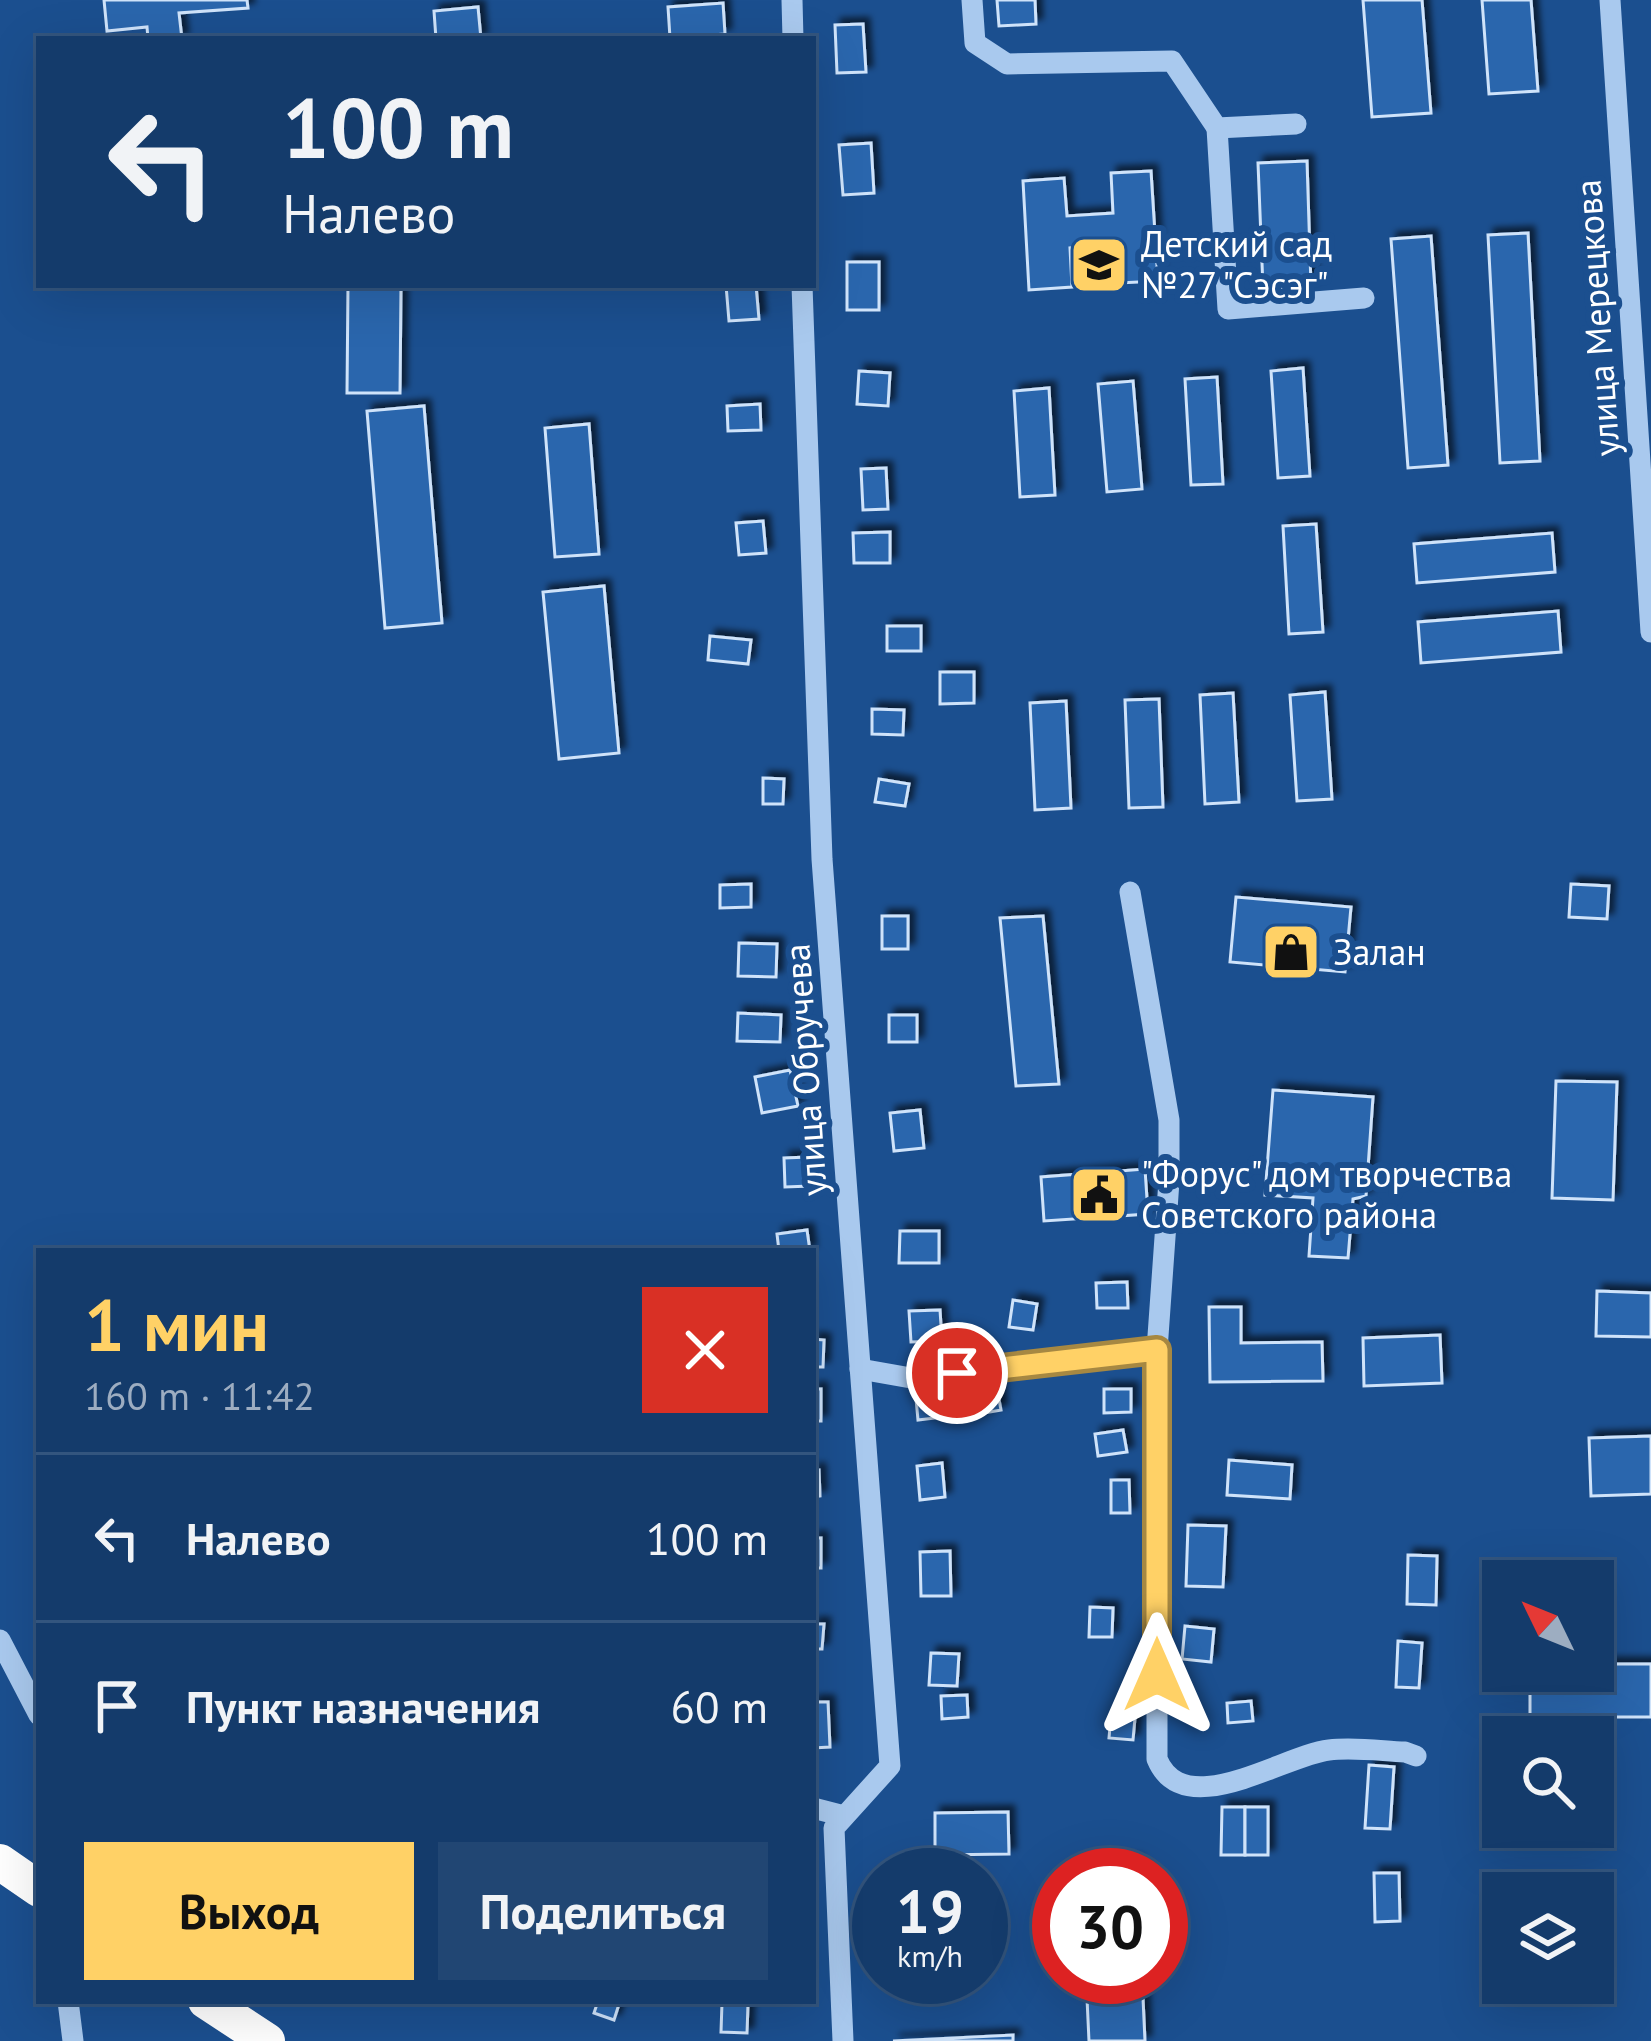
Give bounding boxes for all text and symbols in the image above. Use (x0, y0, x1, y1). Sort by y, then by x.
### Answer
text: 100 m (282, 72, 514, 181)
icon: left (84, 84, 240, 240)
text: Налево (282, 178, 456, 248)
street label: улица Мерецкова (1563, 178, 1630, 458)
place label: Детский сад №27 "Сэсэг" (1141, 220, 1332, 308)
school or university icon: Детский сад №27 "Сэсэг" (1068, 234, 1130, 296)
shop icon: Залан (1260, 921, 1322, 983)
place label: Залан (1333, 928, 1426, 975)
street label: улица Обручева (772, 942, 837, 1198)
place label: "Форус" дом творчества Советского района (1141, 1150, 1512, 1238)
public building icon: "Форус" дом творчества Советского района (1068, 1164, 1130, 1226)
text: 1 мин (84, 1278, 269, 1371)
button: close (642, 1287, 768, 1413)
pin (906, 1322, 1008, 1424)
icon: arrive (924, 1340, 990, 1406)
text: 160 m · 11:42 (84, 1370, 315, 1421)
icon: left (84, 1505, 150, 1571)
text: Налево (186, 1509, 331, 1567)
text: 100 m (646, 1509, 768, 1567)
north arrow (1482, 1560, 1614, 1692)
map controls (1482, 1560, 1614, 2004)
position arrow (1094, 1612, 1220, 1738)
icon: arrive (84, 1673, 150, 1739)
text: Пункт назначения (186, 1677, 540, 1735)
text: 60 m (670, 1677, 768, 1735)
button: search (1482, 1716, 1614, 1848)
button: Выход (84, 1842, 414, 1980)
button: Поделиться (438, 1842, 768, 1980)
speed limit sign: 30 (1032, 1848, 1188, 2004)
text: 19 (896, 1872, 964, 1950)
button: layers (1482, 1872, 1614, 2004)
text: km/h (897, 1936, 963, 1975)

